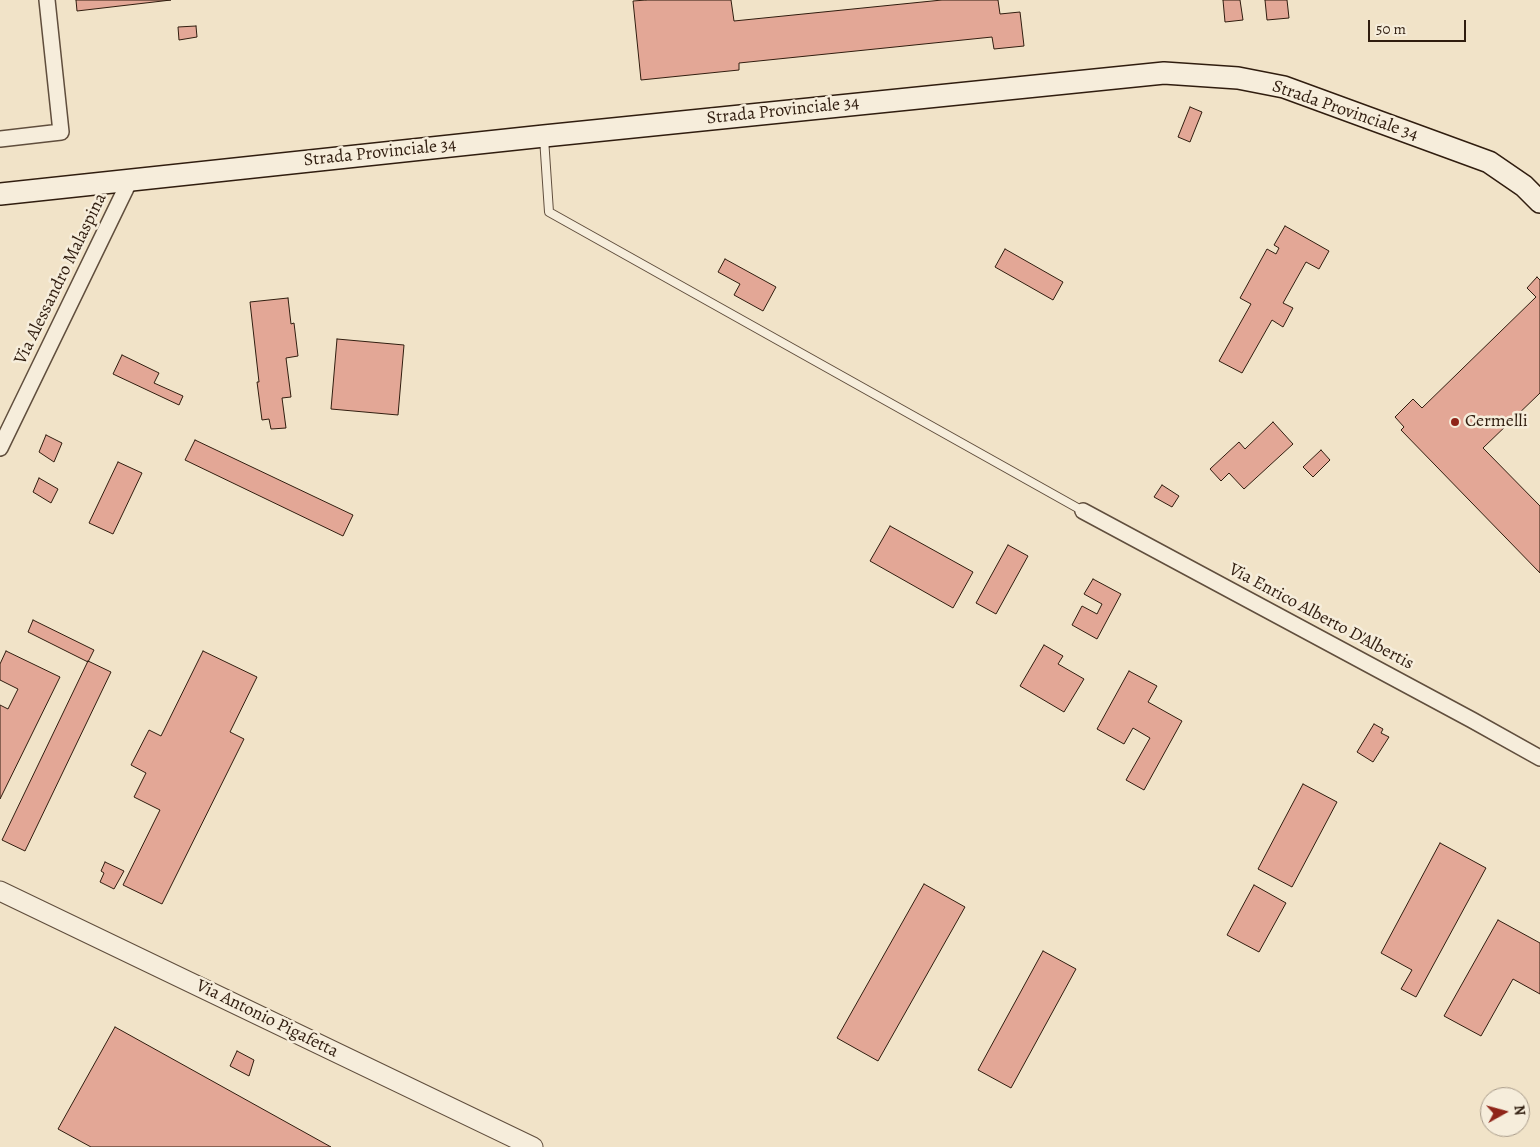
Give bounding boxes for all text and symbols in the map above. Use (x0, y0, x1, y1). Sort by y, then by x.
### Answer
scale bar (1370, 10, 1468, 42)
text: 50 m (1376, 19, 1406, 39)
street label: Strada Provinciale 34 (1269, 76, 1421, 146)
street label: Strada Provinciale 34 (706, 92, 860, 130)
street label: Strada Provinciale 34 (303, 134, 457, 172)
street label: Via Alessandro Malaspina (10, 190, 112, 368)
place label: Cermelli (1465, 411, 1528, 433)
marker: Cermelli (1449, 416, 1461, 428)
street label: Via Enrico Alberto D'Albertis (1225, 559, 1417, 675)
street label: Via Antonio Pigafetta (192, 975, 342, 1063)
north arrow (1480, 1087, 1530, 1137)
text: N (1509, 1104, 1529, 1116)

